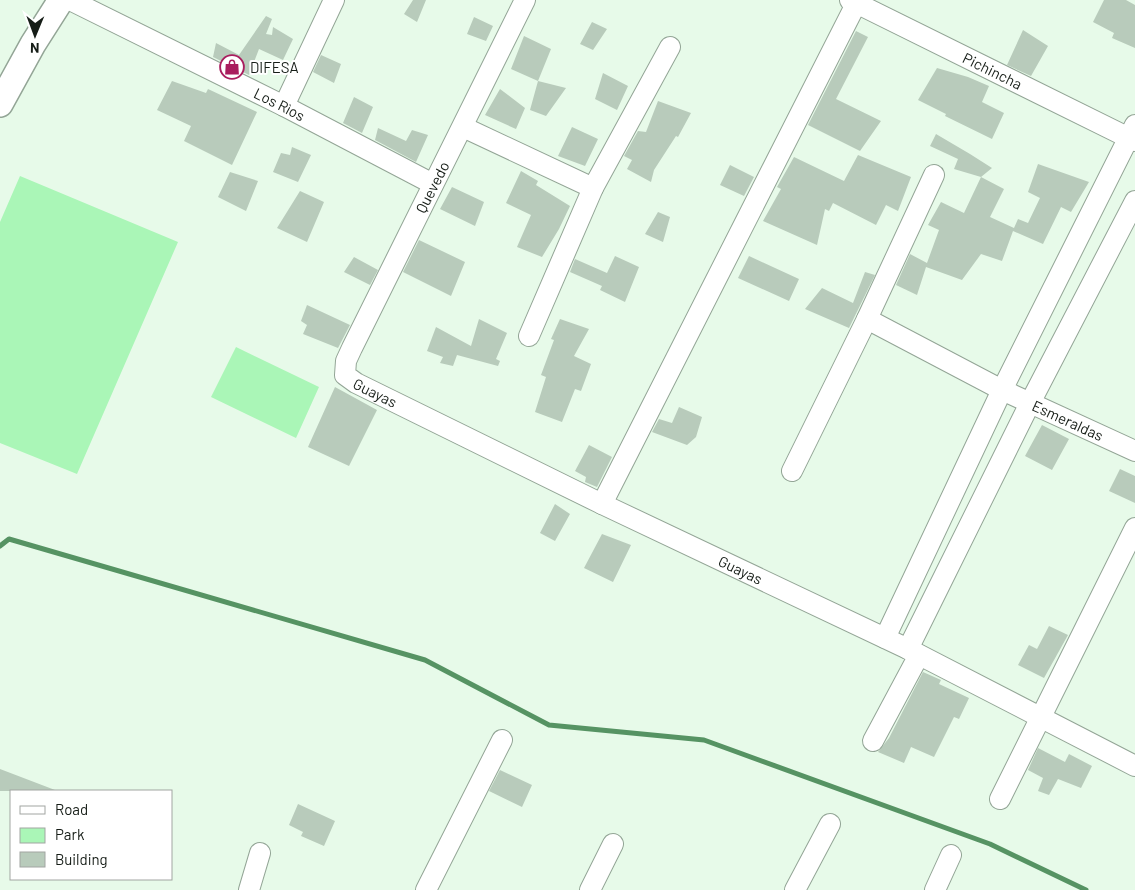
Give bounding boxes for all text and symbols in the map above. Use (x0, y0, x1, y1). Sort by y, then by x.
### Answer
north arrow (10, 10, 60, 60)
text: N (30, 40, 40, 57)
street label: Pichincha (960, 48, 1025, 93)
shop icon: DIFESA (219, 54, 245, 80)
place label: DIFESA (250, 58, 299, 76)
street label: Los Rìos (251, 84, 308, 124)
street label: Quevedo (411, 158, 453, 216)
street label: Guayas (350, 374, 400, 411)
street label: Esmeraldas (1029, 396, 1106, 444)
street label: Guayas (716, 552, 765, 588)
legend (10, 790, 172, 880)
text: Road (55, 800, 88, 818)
text: Park (55, 825, 85, 843)
text: Building (55, 850, 108, 868)

